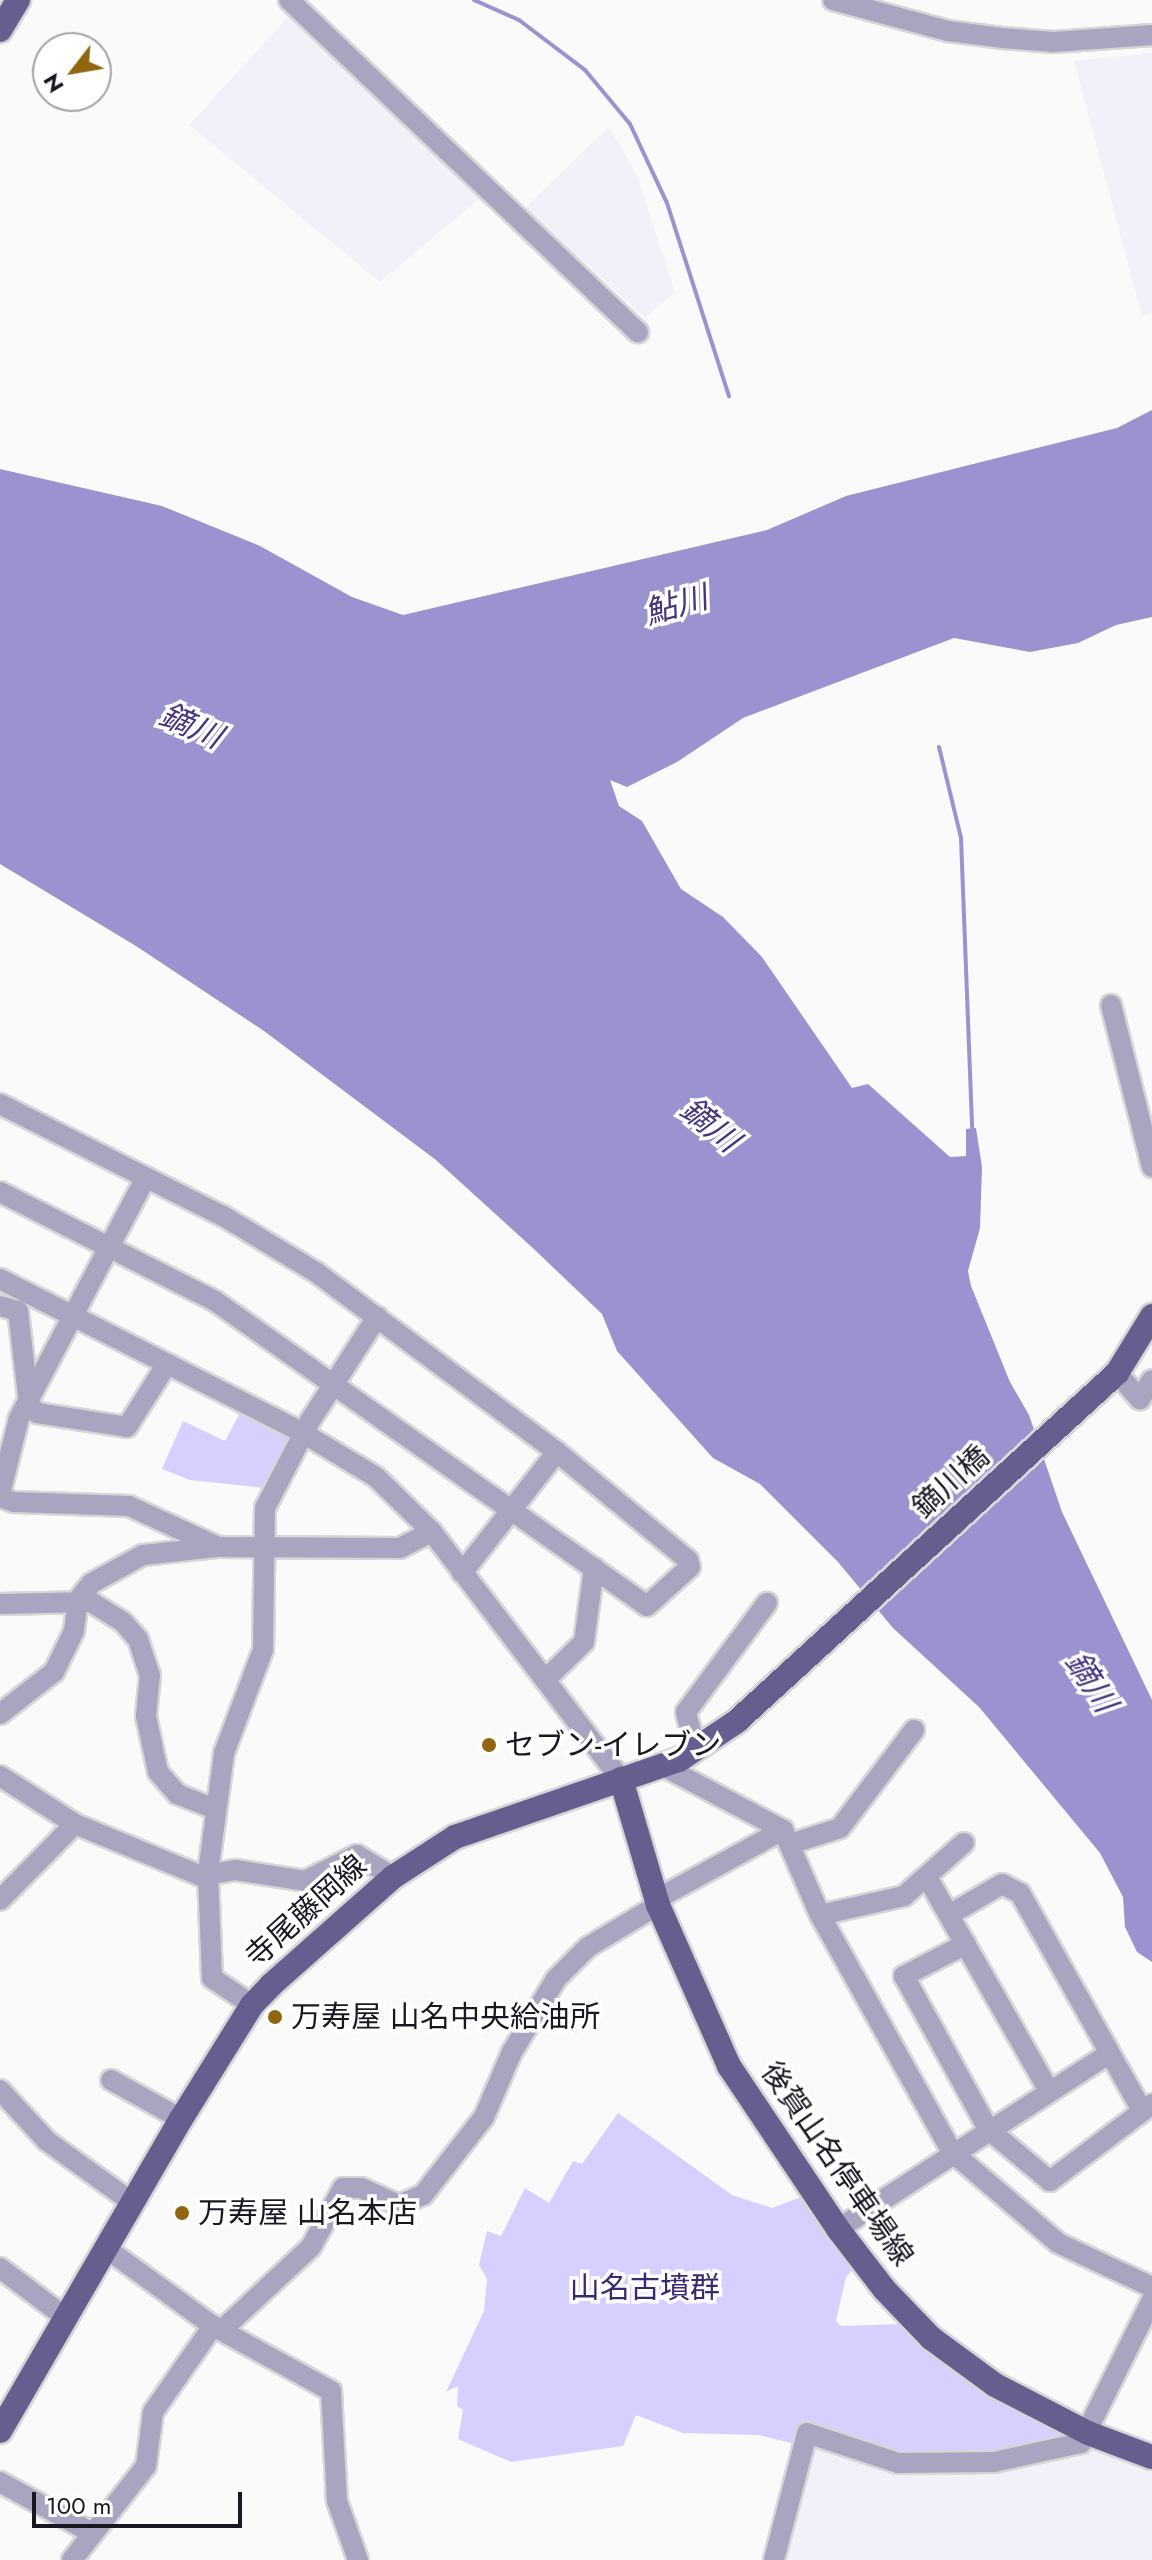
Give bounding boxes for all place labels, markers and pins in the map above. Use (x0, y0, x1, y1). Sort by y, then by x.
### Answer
place label: セブン-イレブン (505, 1727, 721, 1763)
marker: セブン-イレブン (480, 1736, 498, 1754)
place label: 万寿屋 山名中央給油所 (291, 1999, 600, 2035)
marker: 万寿屋 山名中央給油所 (266, 2008, 284, 2026)
place label: 万寿屋 山名本店 (198, 2195, 417, 2231)
marker: 万寿屋 山名本店 (173, 2204, 191, 2222)

